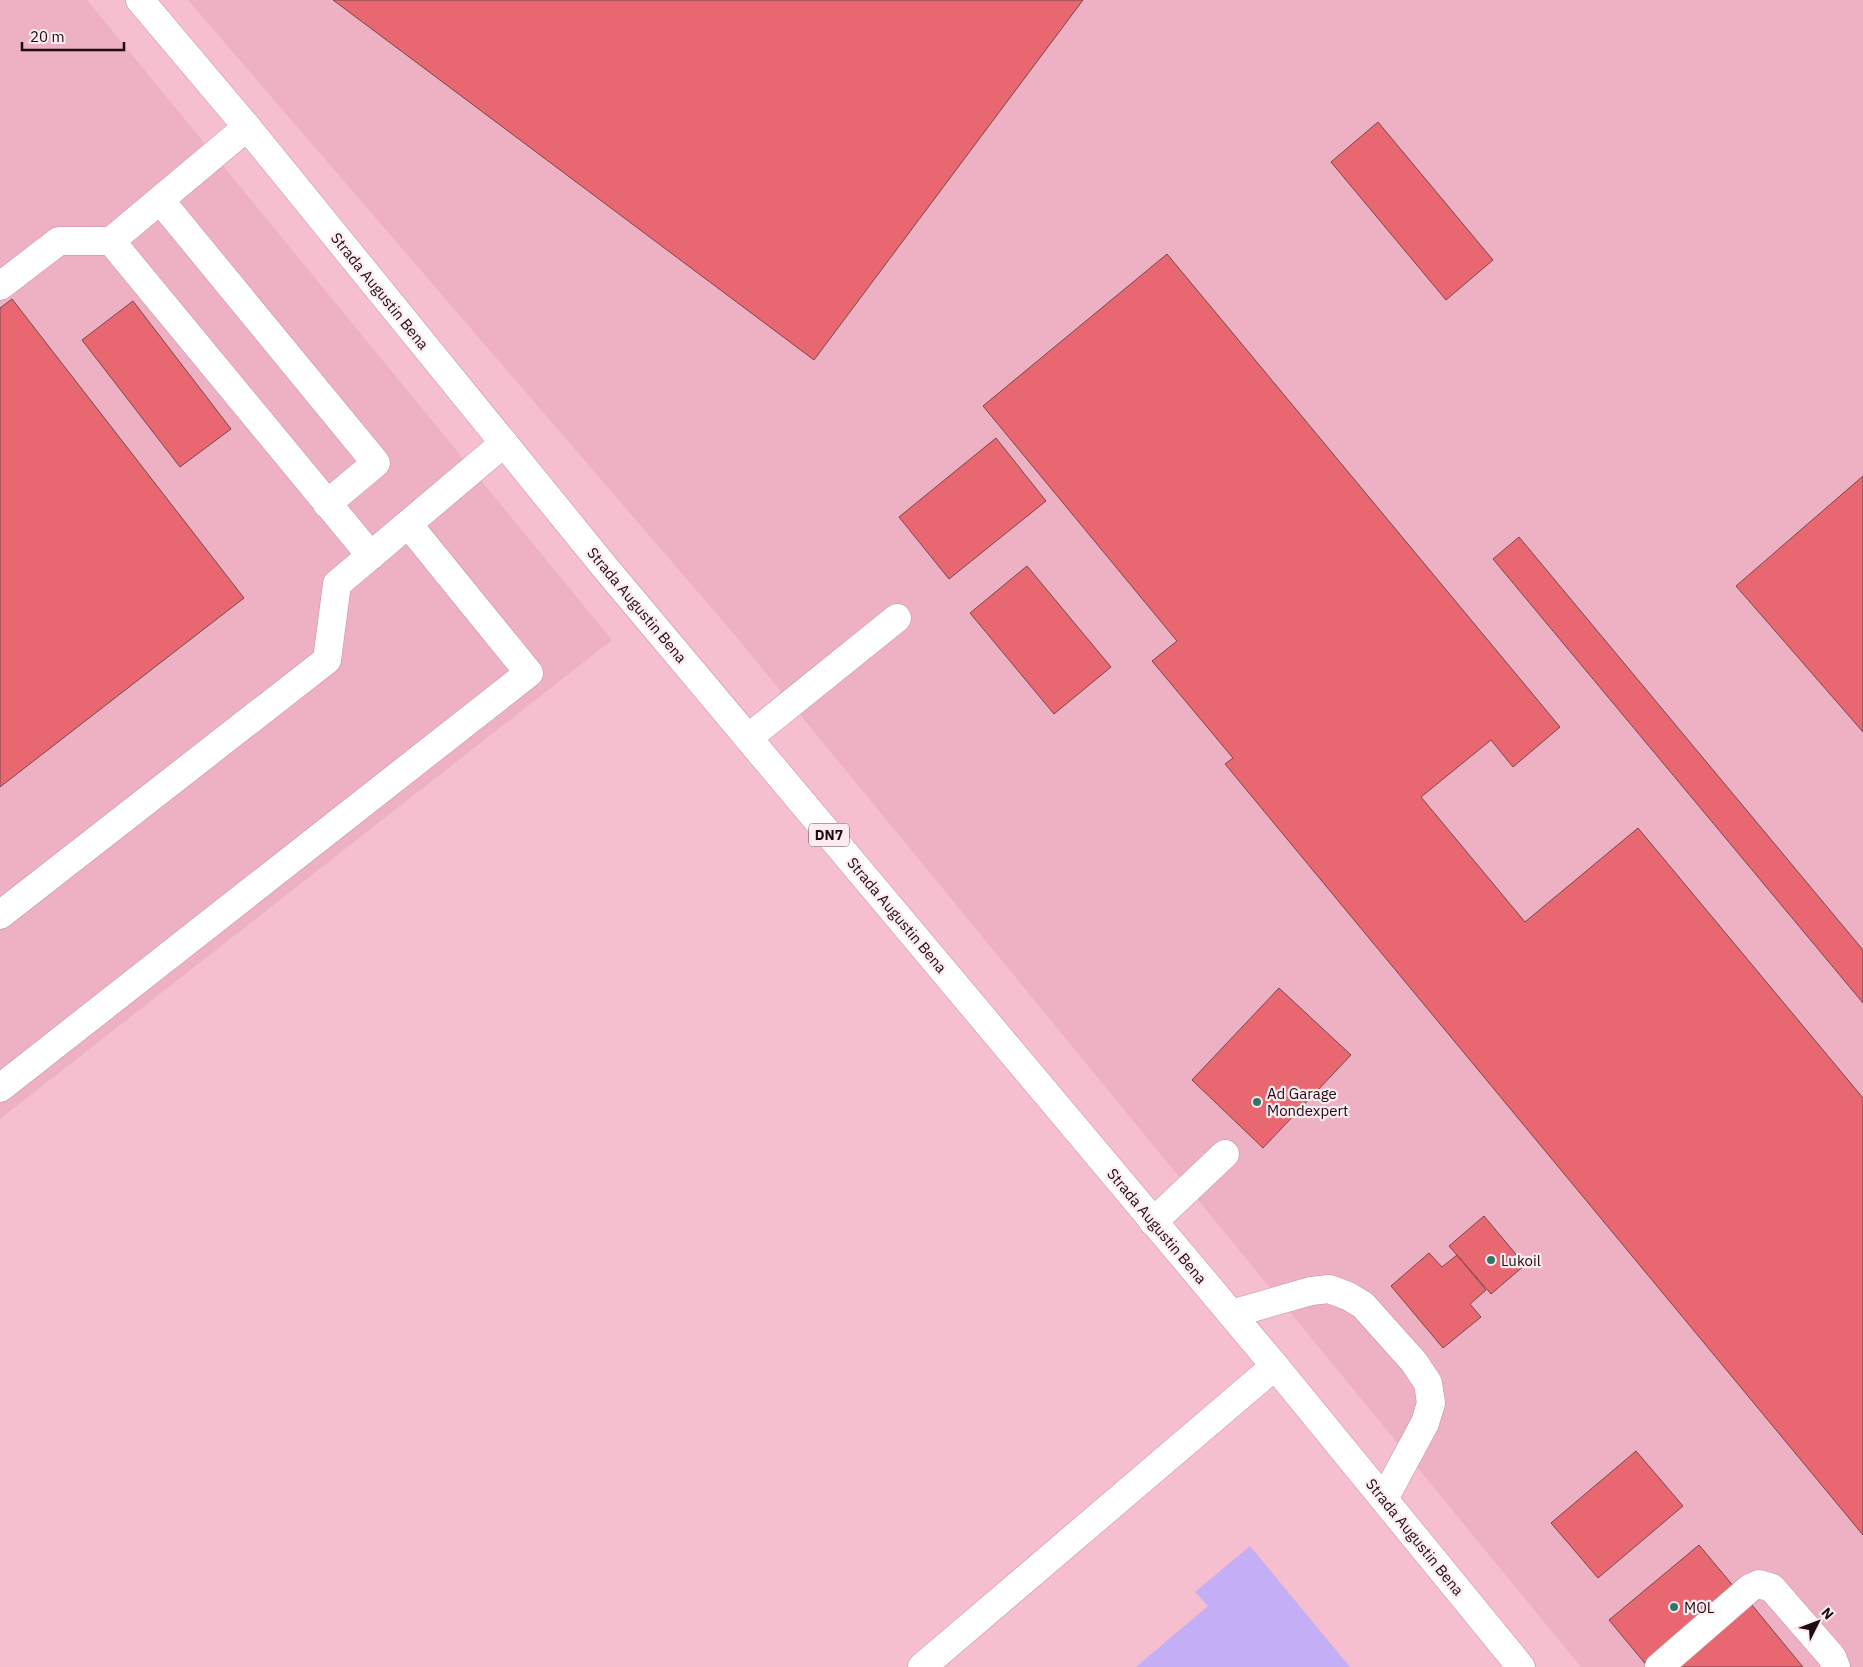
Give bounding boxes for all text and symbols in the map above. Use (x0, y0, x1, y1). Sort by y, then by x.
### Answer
scale bar (22, 20, 125, 52)
text: 20 m (30, 27, 65, 46)
street label: Strada Augustin Bena (327, 229, 433, 353)
street label: Strada Augustin Bena (583, 543, 691, 667)
road number: DN7 (809, 824, 849, 846)
street label: Strada Augustin Bena (843, 853, 951, 977)
place label: Ad Garage Mondexpert (1267, 1084, 1348, 1120)
marker: Ad Garage Mondexpert (1251, 1096, 1263, 1108)
street label: Strada Augustin Bena (1103, 1164, 1211, 1288)
place label: Lukoil (1501, 1251, 1541, 1270)
marker: Lukoil (1485, 1254, 1497, 1266)
street label: Strada Augustin Bena (1362, 1475, 1468, 1599)
north arrow (1793, 1597, 1843, 1647)
place label: MOL (1684, 1598, 1715, 1617)
marker: MOL (1668, 1601, 1680, 1613)
text: N (1818, 1604, 1838, 1623)

